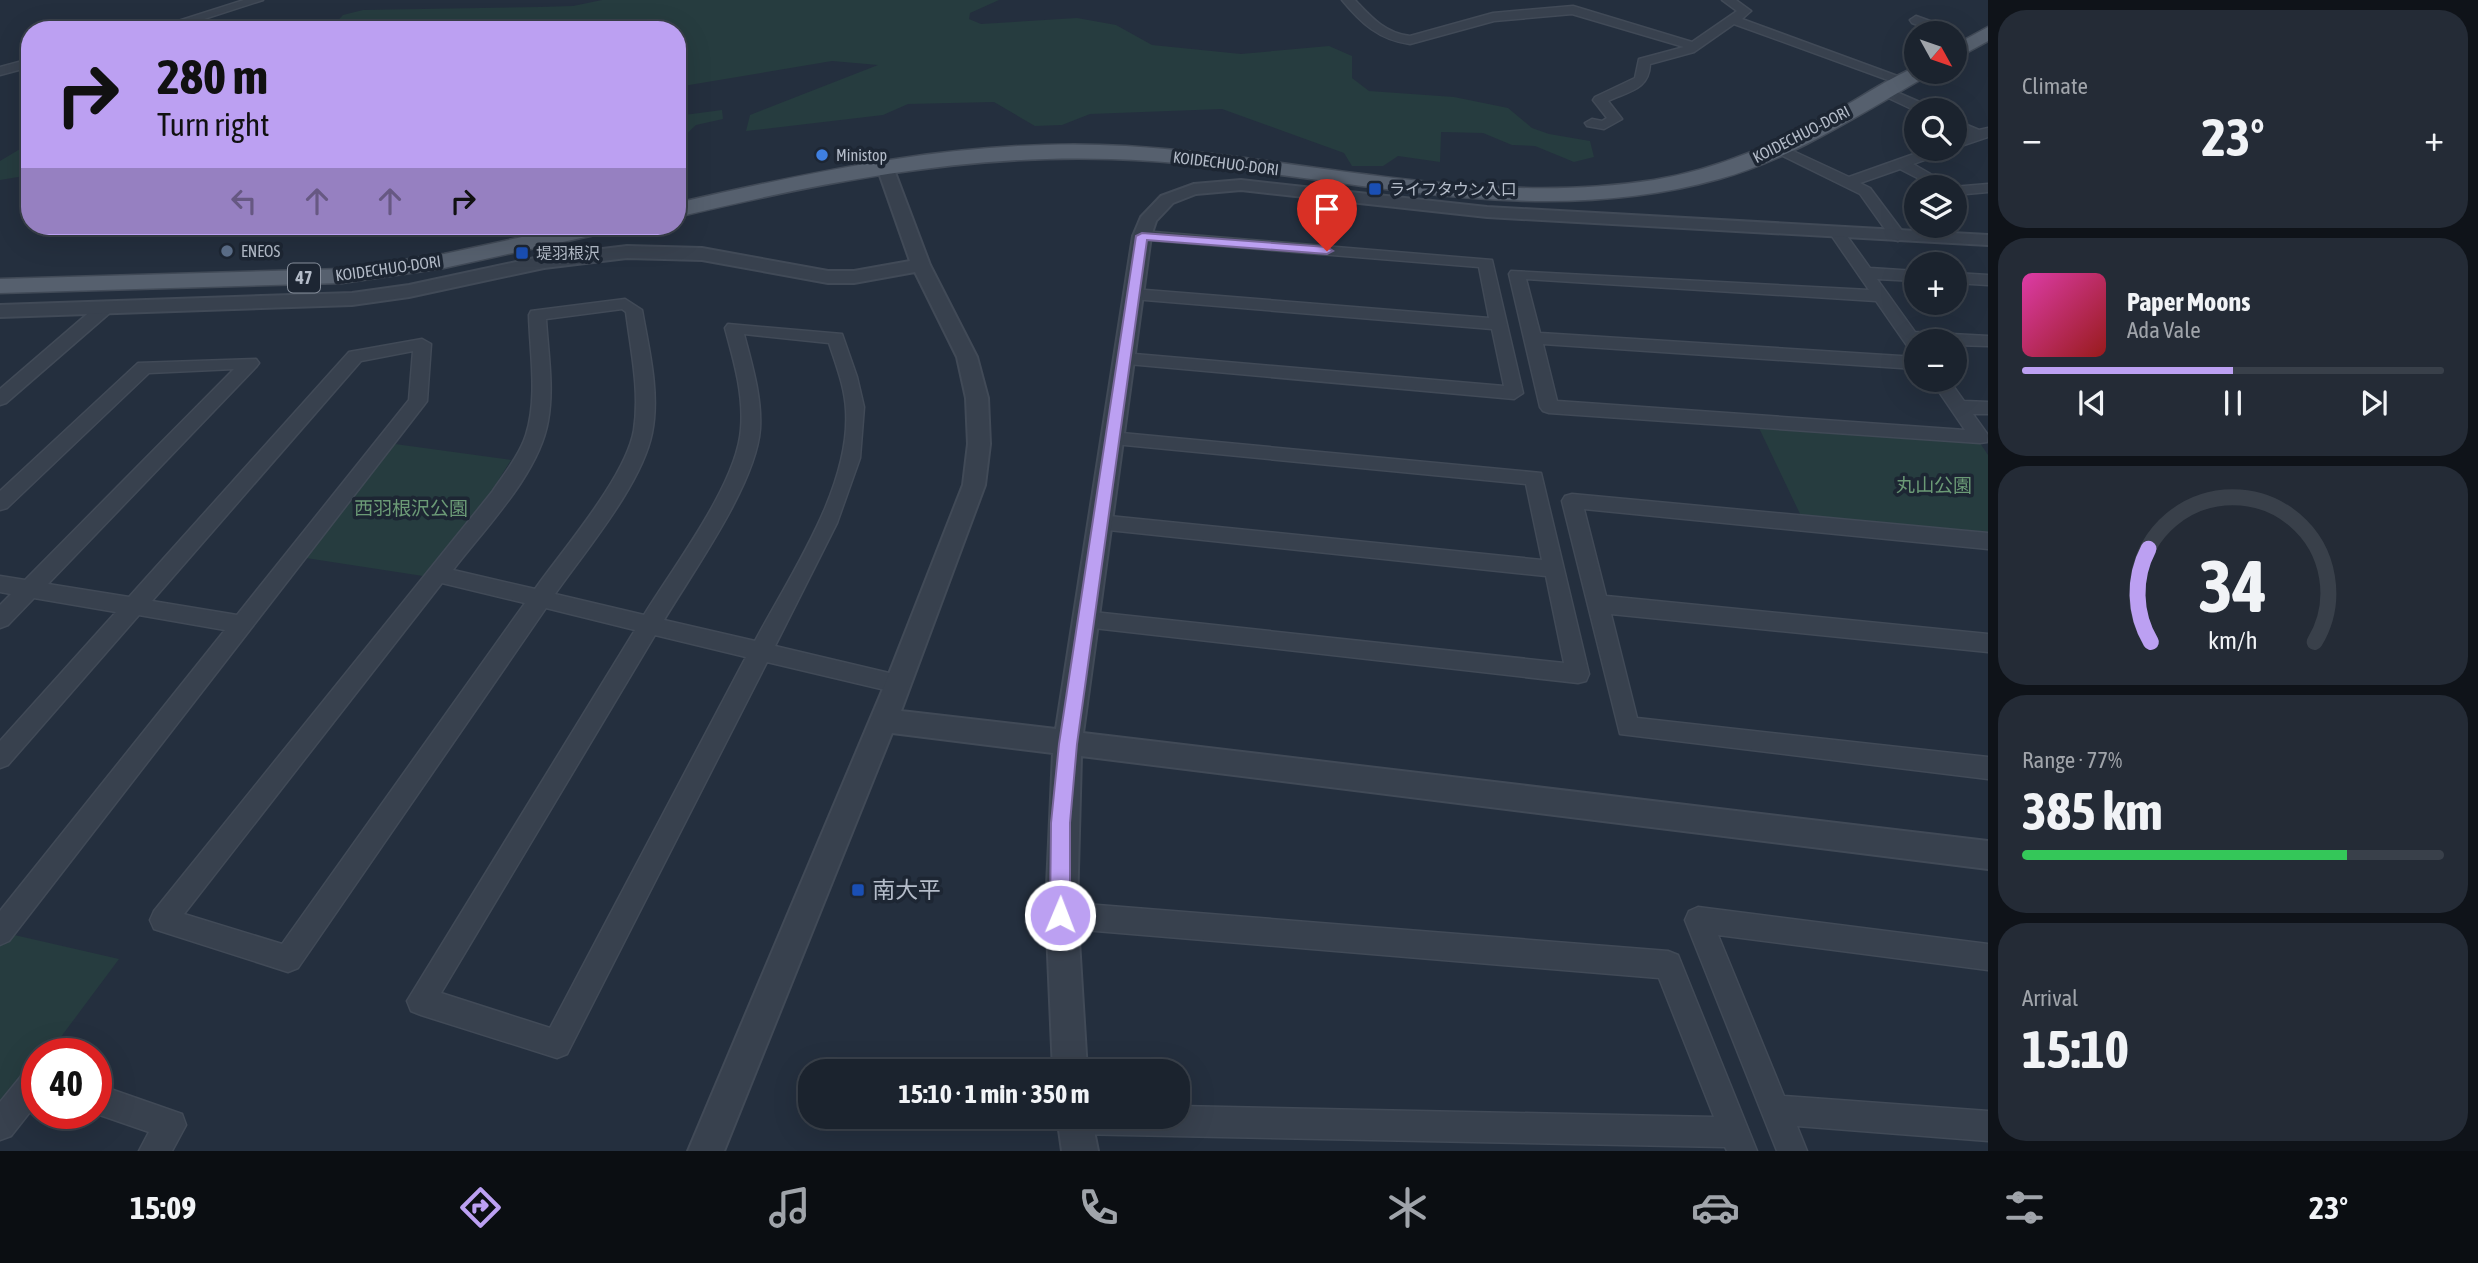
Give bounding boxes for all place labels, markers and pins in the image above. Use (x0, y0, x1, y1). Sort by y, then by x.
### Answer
place label: Ministop (836, 146, 887, 165)
marker: Ministop (814, 147, 830, 163)
pin (1297, 179, 1357, 251)
place label: ライフタウン入口 (1389, 180, 1517, 198)
marker: ライフタウン入口 (1367, 181, 1383, 197)
place label: ENEOS (241, 242, 280, 260)
marker: ENEOS (219, 243, 235, 259)
place label: 堤羽根沢 (536, 244, 600, 262)
marker: 堤羽根沢 (514, 245, 530, 261)
place label: 南大平 (872, 877, 941, 903)
marker: 南大平 (850, 882, 866, 898)

